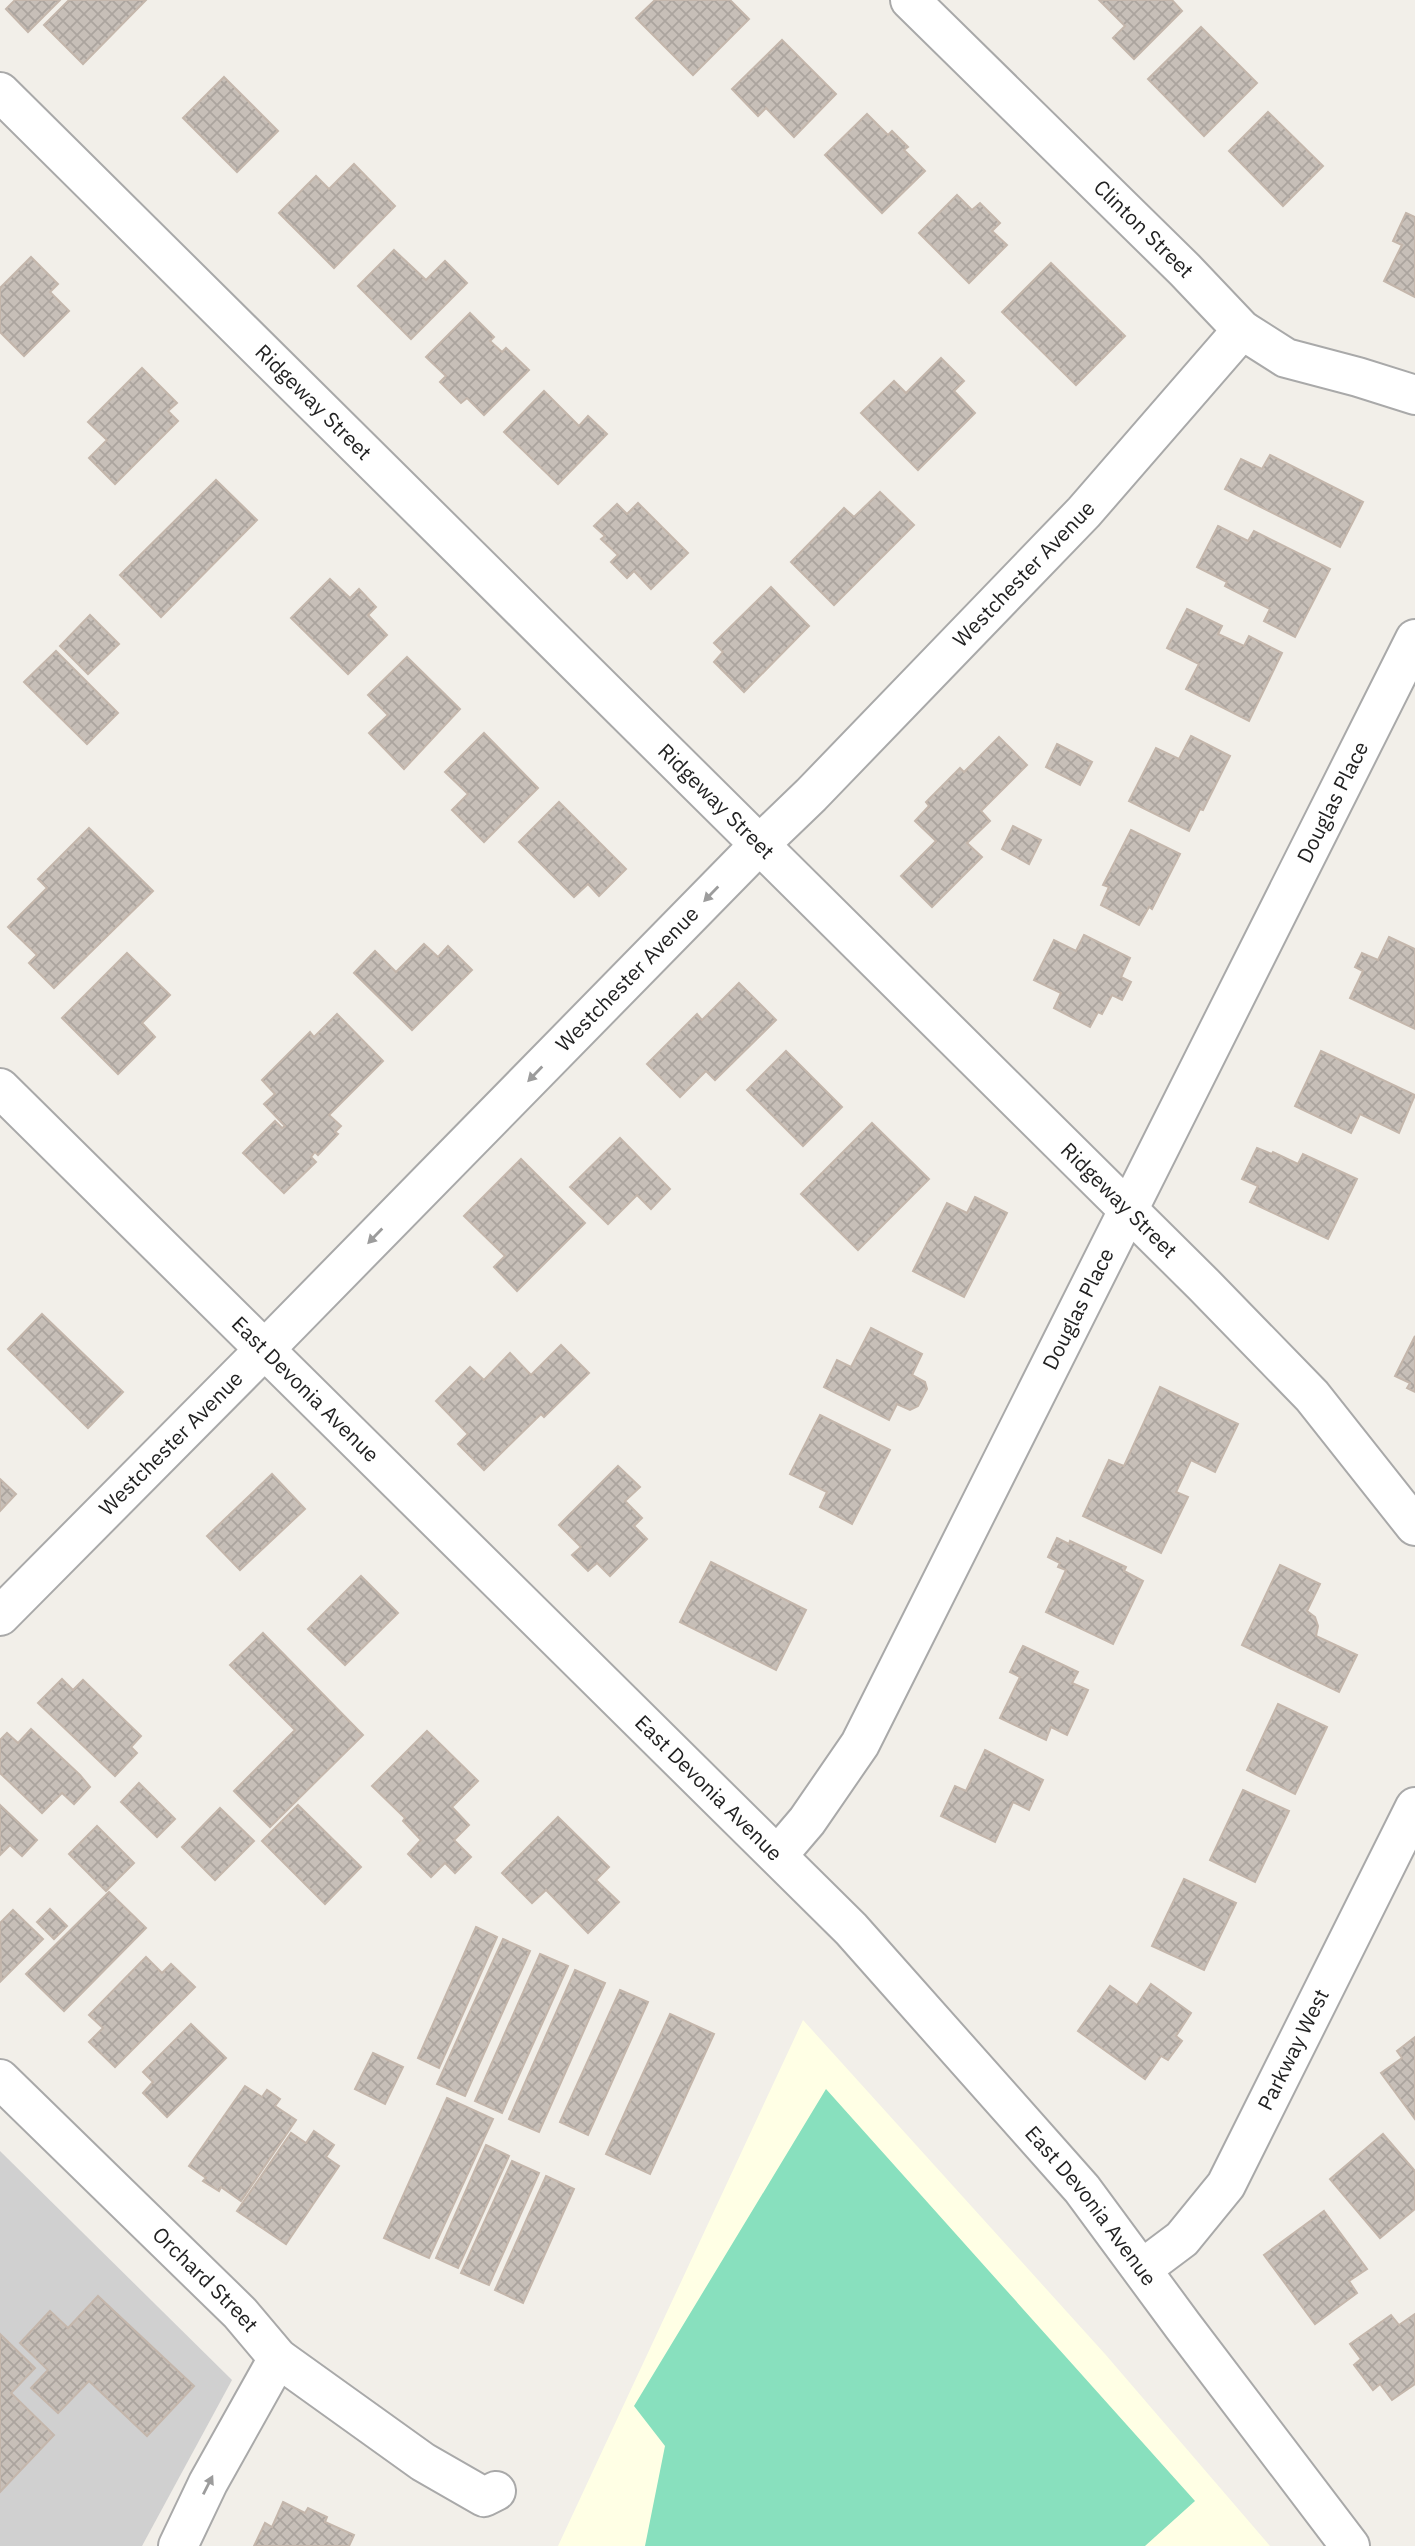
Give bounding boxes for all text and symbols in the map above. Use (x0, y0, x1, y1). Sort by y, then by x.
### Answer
street label: Clinton Street (1088, 173, 1200, 284)
street label: Ridgeway Street (250, 338, 378, 466)
street label: Westchester Avenue (946, 494, 1101, 653)
street label: Douglas Place (1290, 736, 1374, 867)
street label: Ridgeway Street (652, 737, 781, 865)
one-way arrow (703, 886, 719, 902)
street label: Westchester Avenue (549, 900, 704, 1057)
one-way arrow (527, 1065, 543, 1082)
street label: Ridgeway Street (1055, 1136, 1184, 1264)
one-way arrow (367, 1228, 384, 1245)
street label: Douglas Place (1035, 1243, 1120, 1374)
street label: East Devonia Avenue (226, 1310, 386, 1468)
street label: Westchester Avenue (93, 1364, 248, 1521)
street label: East Devonia Avenue (629, 1708, 789, 1867)
street label: Parkway West (1251, 1984, 1335, 2115)
street label: East Devonia Avenue (1019, 2119, 1164, 2291)
street label: Orchard Street (147, 2220, 265, 2338)
one-way arrow (202, 2475, 213, 2495)

